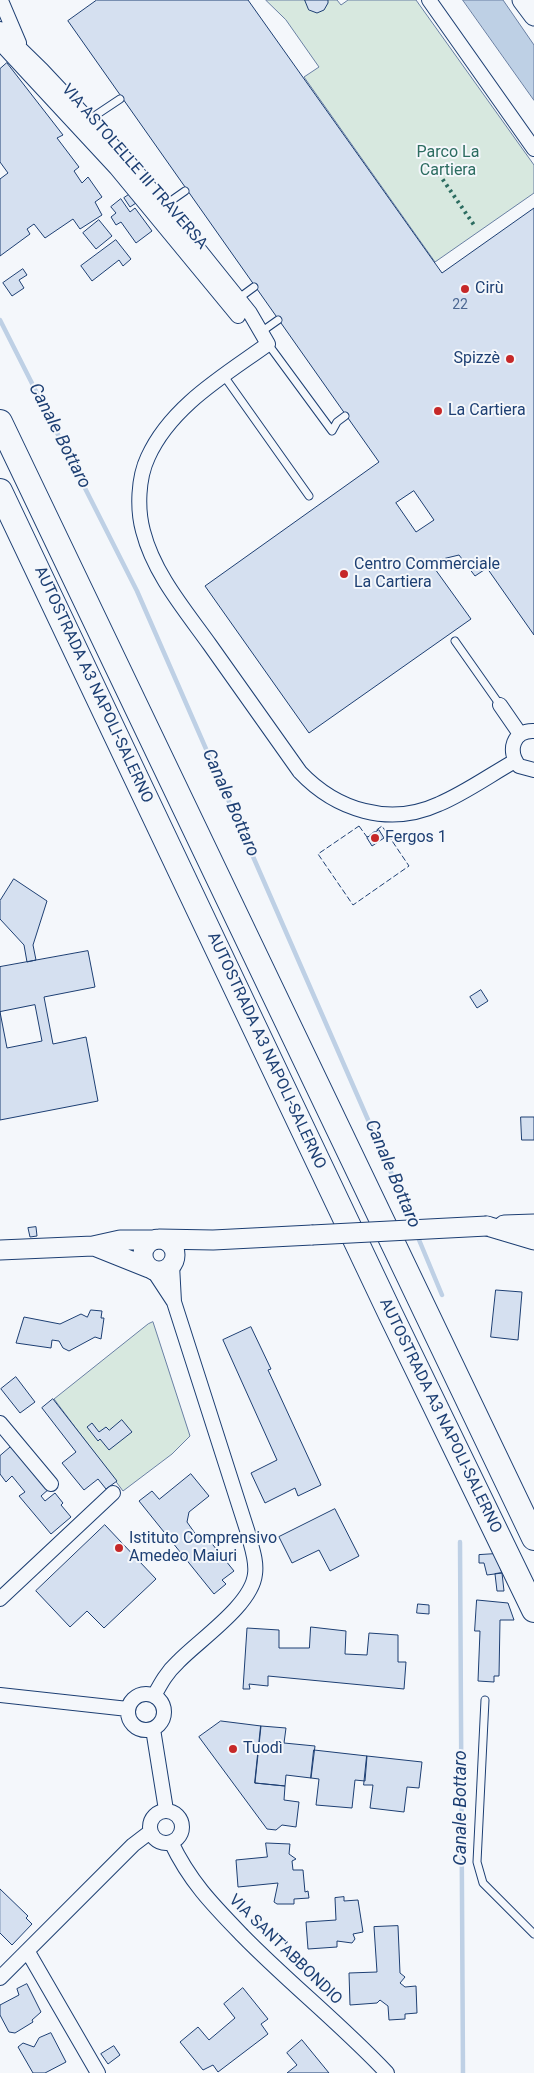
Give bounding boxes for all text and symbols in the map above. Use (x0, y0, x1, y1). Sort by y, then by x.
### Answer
street label: VIA ASTOLELLE III TRAVERSA (57, 80, 211, 254)
park label: Parco La Cartiera (417, 143, 479, 181)
place label: Cirù (475, 279, 504, 299)
marker: Cirù (459, 283, 471, 295)
house number: 22 (452, 297, 468, 313)
place label: Spizzè (453, 349, 500, 369)
marker: Spizzè (504, 353, 516, 365)
water label: Canale Bottaro (23, 380, 95, 492)
place label: La Cartiera (448, 401, 526, 421)
marker: La Cartiera (432, 405, 444, 417)
place label: Centro Commerciale La Cartiera (354, 555, 500, 593)
street label: AUTOSTRADA A3 NAPOLI-SALERNO (30, 564, 156, 806)
marker: Centro Commerciale La Cartiera (338, 568, 350, 580)
water label: Canale Bottaro (197, 746, 263, 860)
place label: Fergos 1 (385, 828, 447, 848)
marker: Fergos 1 (369, 832, 381, 844)
street label: AUTOSTRADA A3 NAPOLI-SALERNO (203, 930, 329, 1172)
water label: Canale Bottaro (360, 1117, 424, 1231)
street label: AUTOSTRADA A3 NAPOLI-SALERNO (375, 1295, 505, 1537)
place label: Istituto Comprensivo Amedeo Maiuri (129, 1529, 277, 1567)
marker: Istituto Comprensivo Amedeo Maiuri (113, 1542, 125, 1554)
place label: Tuodì (243, 1739, 283, 1759)
marker: Tuodì (227, 1743, 239, 1755)
water label: Canale Bottaro (450, 1750, 472, 1866)
street label: VIA SANT'ABBONDIO (224, 1891, 346, 2009)

